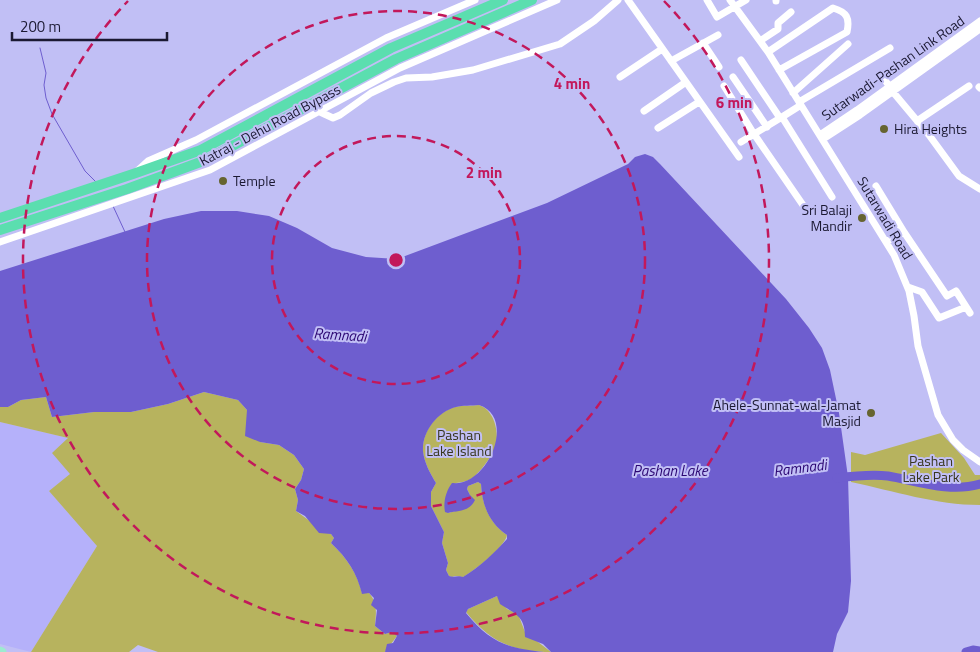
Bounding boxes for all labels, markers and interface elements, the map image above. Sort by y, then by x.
scale bar [12,10,168,42]
street label: Sutarwadi-Pashan Link Road [817,10,968,125]
text: 200 m [20,15,61,38]
text: 4 min [554,72,590,95]
street label: Katraj - Dehu Road Bypass [195,78,344,171]
text: 6 min [716,91,752,114]
place label: Hira Heights [894,118,967,139]
marker: Hira Heights [878,123,890,135]
text: 2 min [466,161,502,184]
place label: Temple [233,170,276,191]
street label: Sutarwadi Road [852,172,918,263]
marker: Temple [217,175,229,187]
place label: Sri Balaji Mandir [801,199,852,236]
marker: Sri Balaji Mandir [856,212,868,224]
centre of rings [387,251,405,269]
water label: Ramnadi [313,321,369,348]
place label: Ahele-Sunnat-wal-Jamat Masjid [713,394,861,431]
marker: Ahele-Sunnat-wal-Jamat Masjid [865,407,877,419]
park label: Pashan Lake Island [426,424,492,461]
park label: Pashan Lake Park [902,450,960,487]
water label: Ramnadi [772,453,830,482]
water label: Pashan Lake [632,459,709,482]

